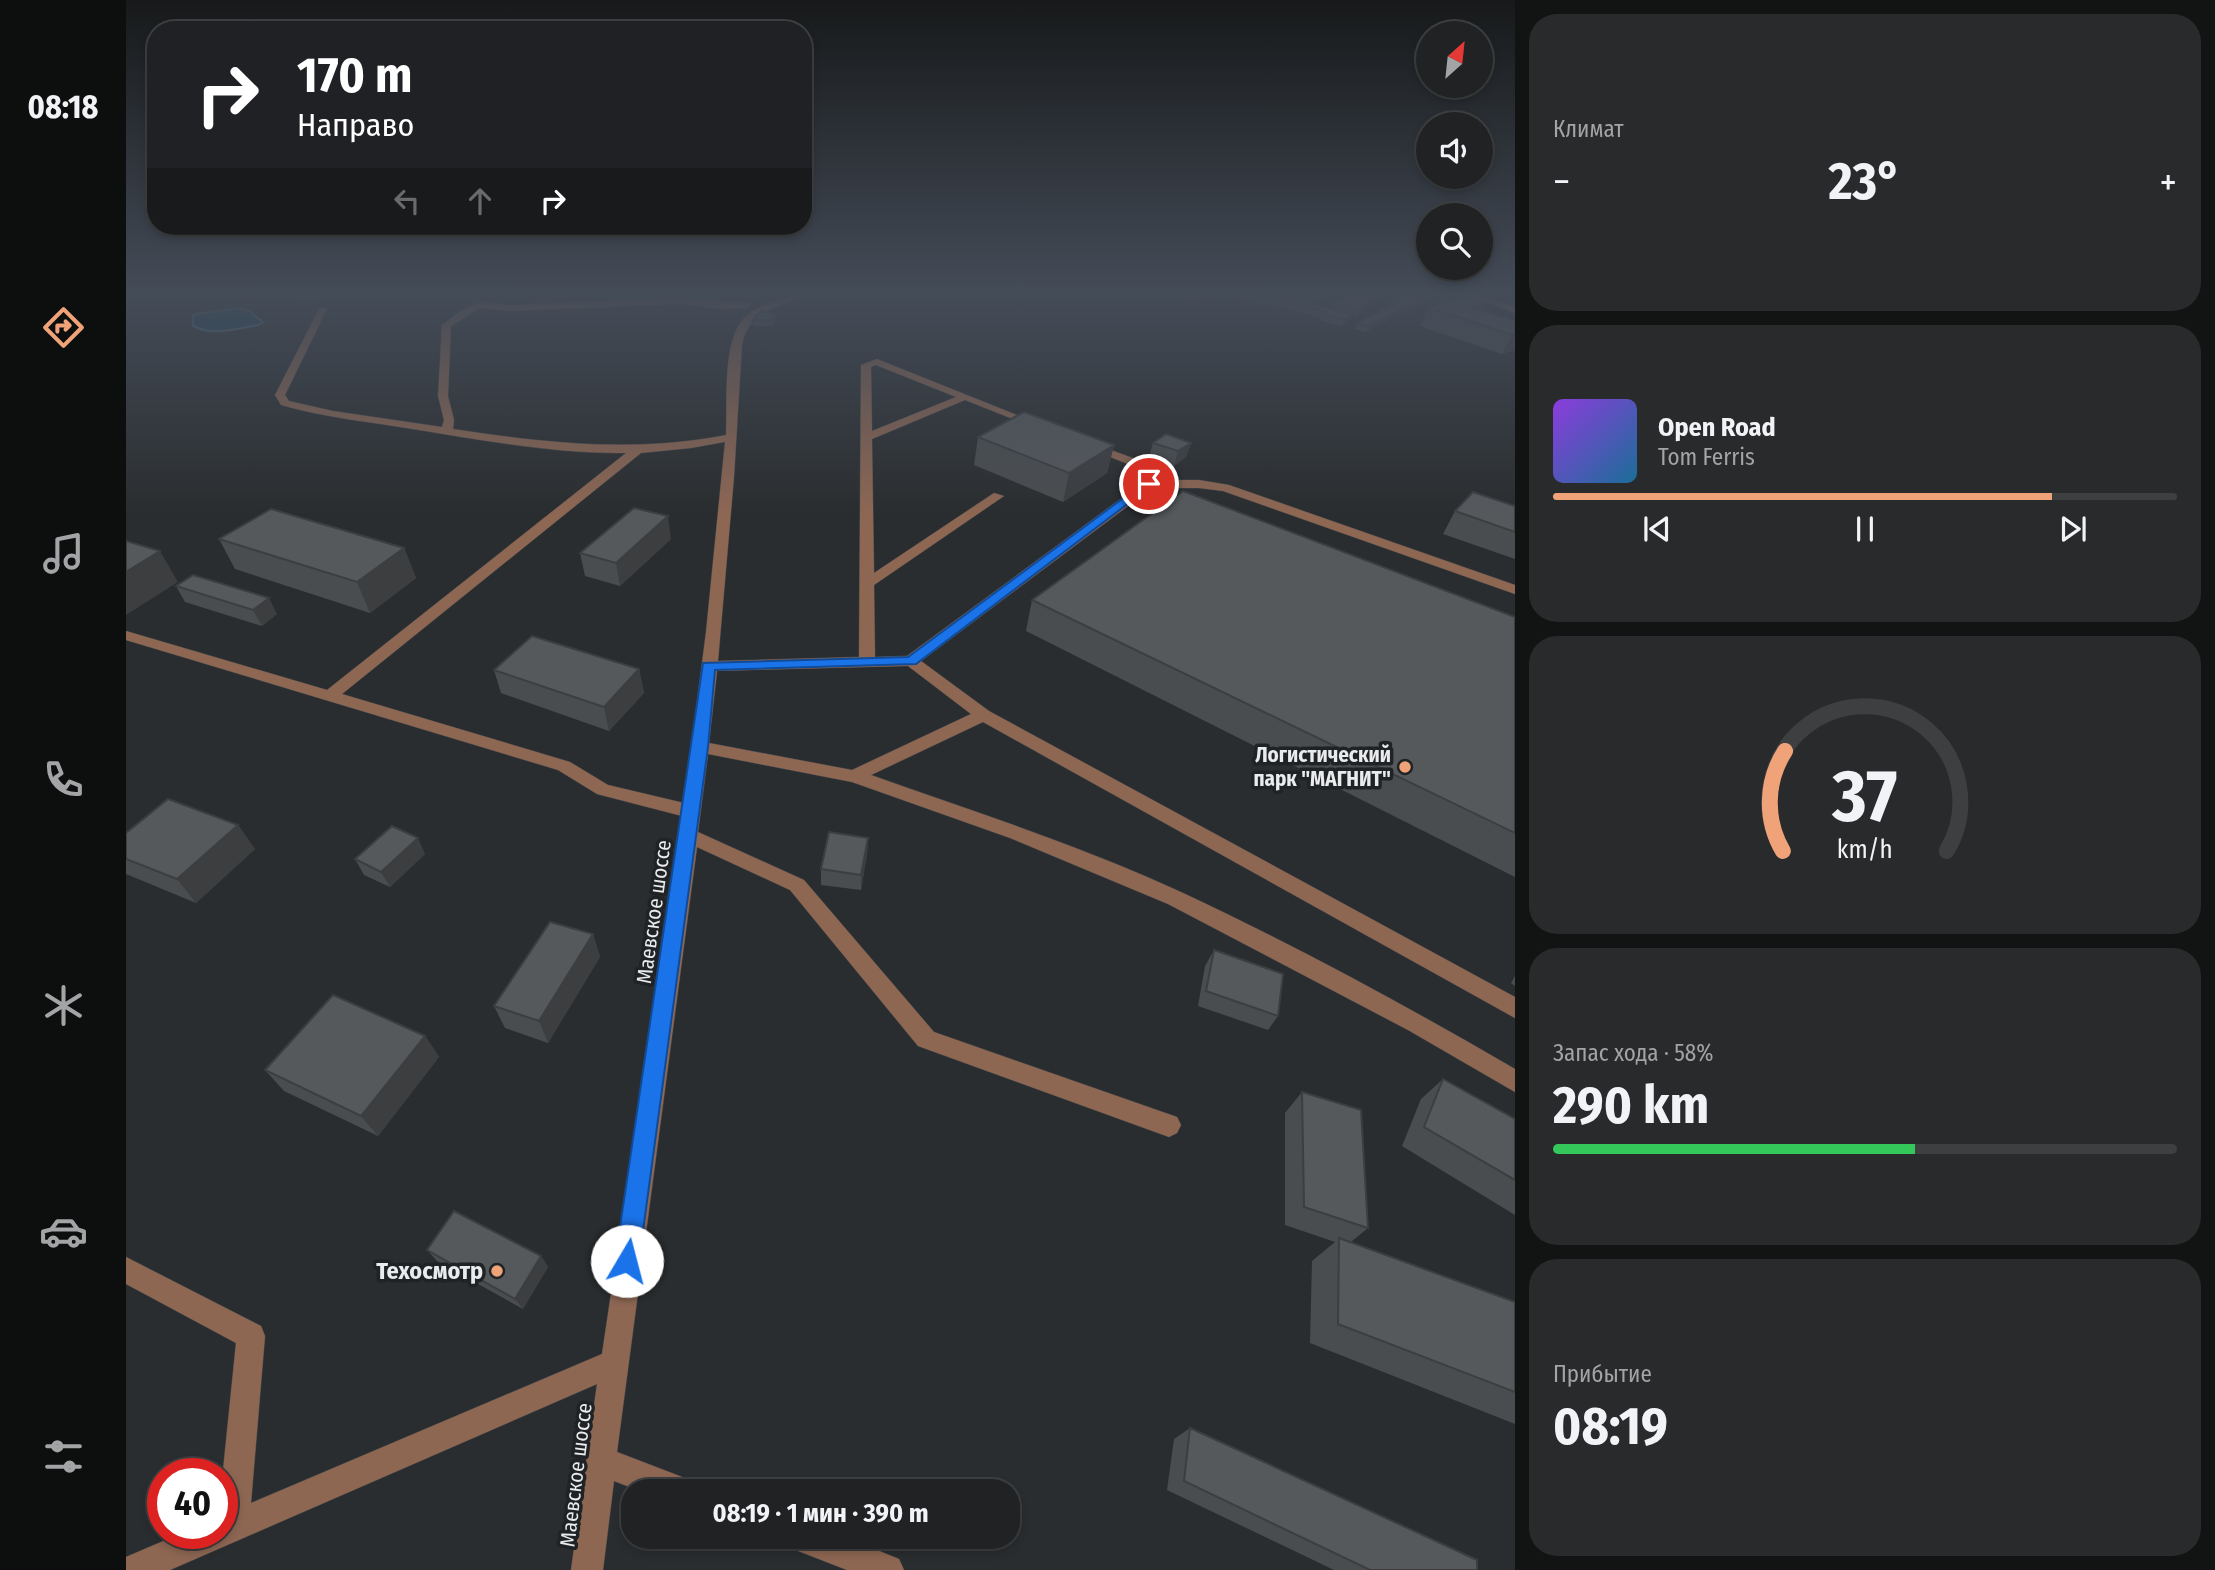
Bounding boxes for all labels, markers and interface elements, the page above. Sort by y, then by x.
north arrow [1416,21,1493,98]
map controls [1416,21,1493,280]
text: 170 m [297,46,413,105]
icon: right [182,49,273,140]
text: 08:18 [27,88,99,126]
text: Направо [297,106,414,144]
button: sound [1416,112,1493,189]
text: Климат [1553,115,1624,143]
text: 23° [1828,150,1901,213]
text: − [1553,159,1570,205]
text: + [2160,159,2177,205]
icon: left [388,182,426,220]
icon: ahead [461,182,499,220]
icon: right [534,182,572,220]
button: search [1416,203,1493,280]
icon: directions [39,303,88,352]
text: Open Road [1658,412,1776,443]
text: Tom Ferris [1658,443,1755,471]
pin [1119,454,1179,514]
icon: arrive [1130,465,1168,503]
icon: previous [1638,510,1676,548]
icon: pause [1846,510,1884,548]
icon: next [2054,510,2092,548]
icon: music [39,529,88,578]
place label: Логистический парк "МАГНИТ" [1253,742,1391,792]
text: 37 [1831,753,1898,840]
icon: phone [39,755,88,804]
marker: Логистический парк "МАГНИТ" [1397,759,1413,775]
text: km/h [1837,835,1893,865]
street label: Маевское шоссе [631,839,677,985]
icon: climate [39,981,88,1030]
text: Запас хода · 58% [1553,1039,1713,1067]
text: 290 km [1553,1074,1709,1137]
icon: car [39,1207,88,1256]
position arrow [590,1224,664,1298]
place label: Техосмотр [376,1257,483,1285]
marker: Техосмотр [489,1263,505,1279]
text: Прибытие [1553,1360,1652,1388]
text: 08:19 [1553,1395,1668,1458]
street label: Маевское шоссе [554,1402,598,1548]
icon: filters [39,1432,88,1481]
speed limit sign: 40 [147,1458,238,1549]
text: 08:19 · 1 мин · 390 m [712,1498,929,1529]

